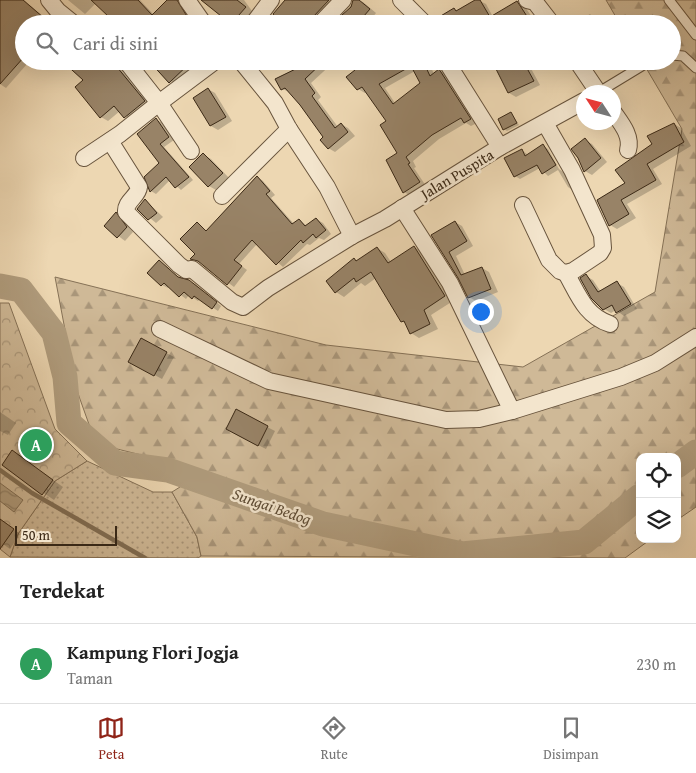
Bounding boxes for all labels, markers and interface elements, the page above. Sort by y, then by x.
search box [15,15,681,70]
icon: search [33,29,61,57]
text: Cari di sini [73,29,158,57]
north arrow [576,85,621,130]
street label: Jalan Puspita [415,144,497,205]
your location [468,299,494,325]
pin: A [20,426,52,464]
map controls [636,453,681,543]
button: locate [636,453,681,498]
water label: Sungai Bedog [229,481,315,531]
button: layers [636,498,681,543]
scale bar [15,523,118,546]
text: 50 m [22,525,50,545]
text: Terdekat [20,575,104,606]
text: Kampung Flori Jogja [67,638,239,666]
text: A [31,652,41,676]
text: 230 m [636,652,676,676]
text: Taman [67,666,113,690]
tab: Peta [97,714,125,764]
tab: Rute [320,714,348,764]
tab: Disimpan [543,714,599,764]

